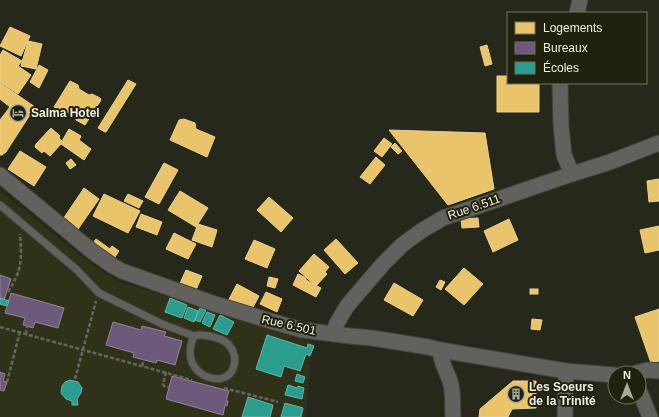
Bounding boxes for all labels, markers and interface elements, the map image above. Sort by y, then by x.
legend [507,12,647,84]
text: Logements [543,21,602,35]
text: Bureaux [543,41,588,55]
text: Écoles [543,60,579,75]
hotel icon: Salma Hotel [8,103,28,123]
place label: Salma Hotel [31,106,100,120]
street label: Rue 6.511 [446,191,502,222]
street label: Rue 6.501 [260,312,318,338]
north arrow [607,365,647,405]
text: N [623,369,631,381]
place label: Les Soeurs de la Trinité [529,380,596,408]
building icon: Les Soeurs de la Trinité [506,384,526,404]

